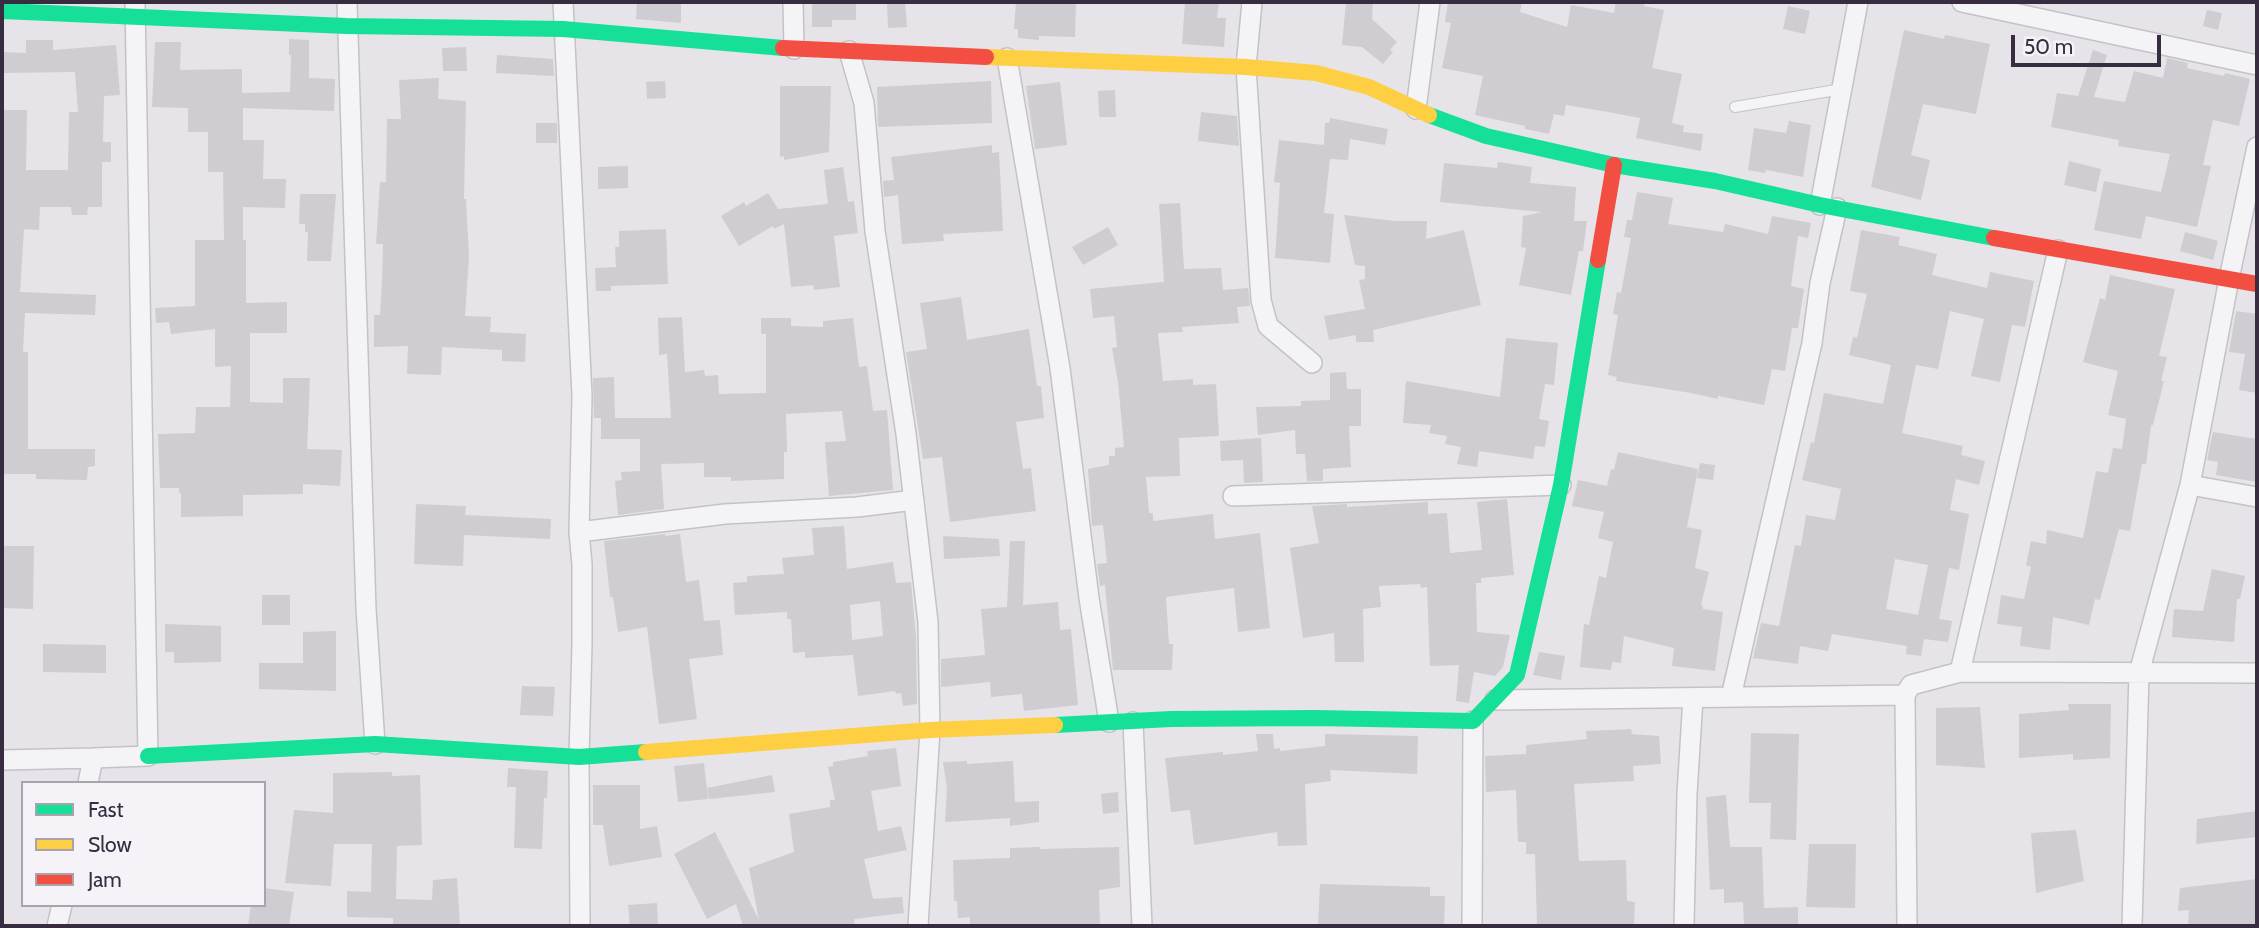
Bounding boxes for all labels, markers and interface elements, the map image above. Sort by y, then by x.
scale bar [2014,21,2164,65]
text: 50 m [2024,34,2073,59]
legend [21,781,266,907]
text: Fast [88,797,124,822]
text: Slow [88,832,132,857]
text: Jam [88,867,122,892]

